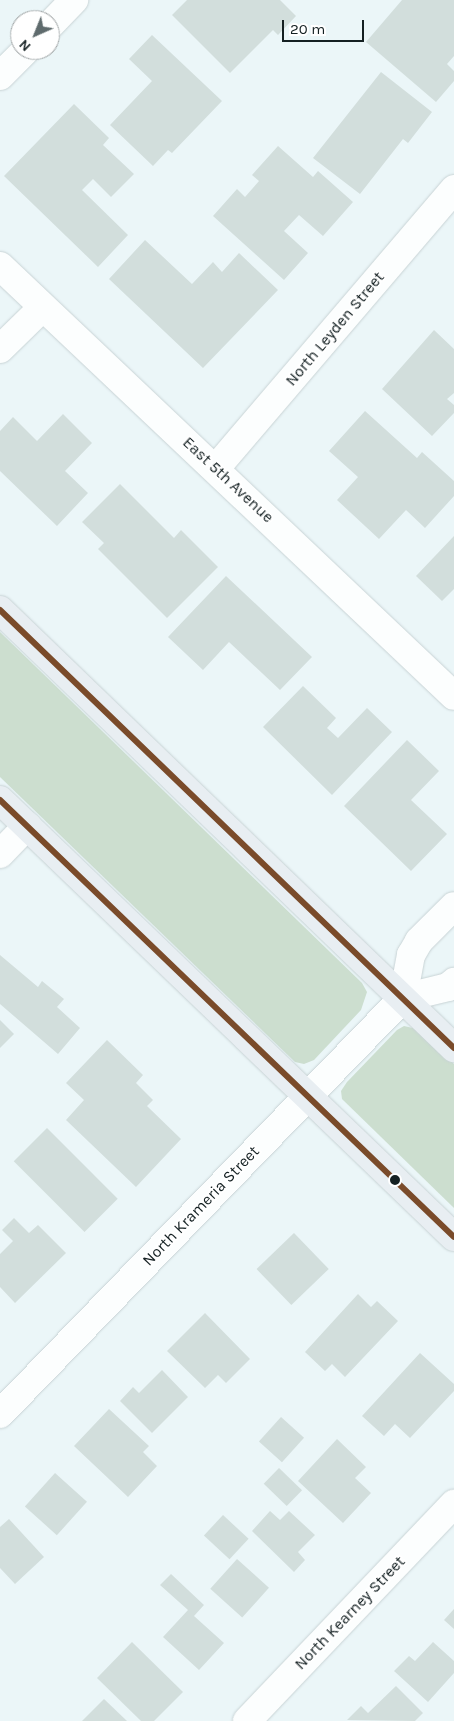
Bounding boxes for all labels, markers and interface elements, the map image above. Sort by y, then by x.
north arrow [10,10,60,60]
scale bar [284,10,366,42]
text: 20 m [290,20,325,38]
text: N [15,36,34,55]
street label: North Leyden Street [282,268,388,390]
street label: East 5th Avenue [179,433,277,527]
street label: North Krameria Street [139,1142,263,1270]
unlabelled marker [390,1175,400,1185]
street label: North Kearney Street [291,1552,409,1674]

